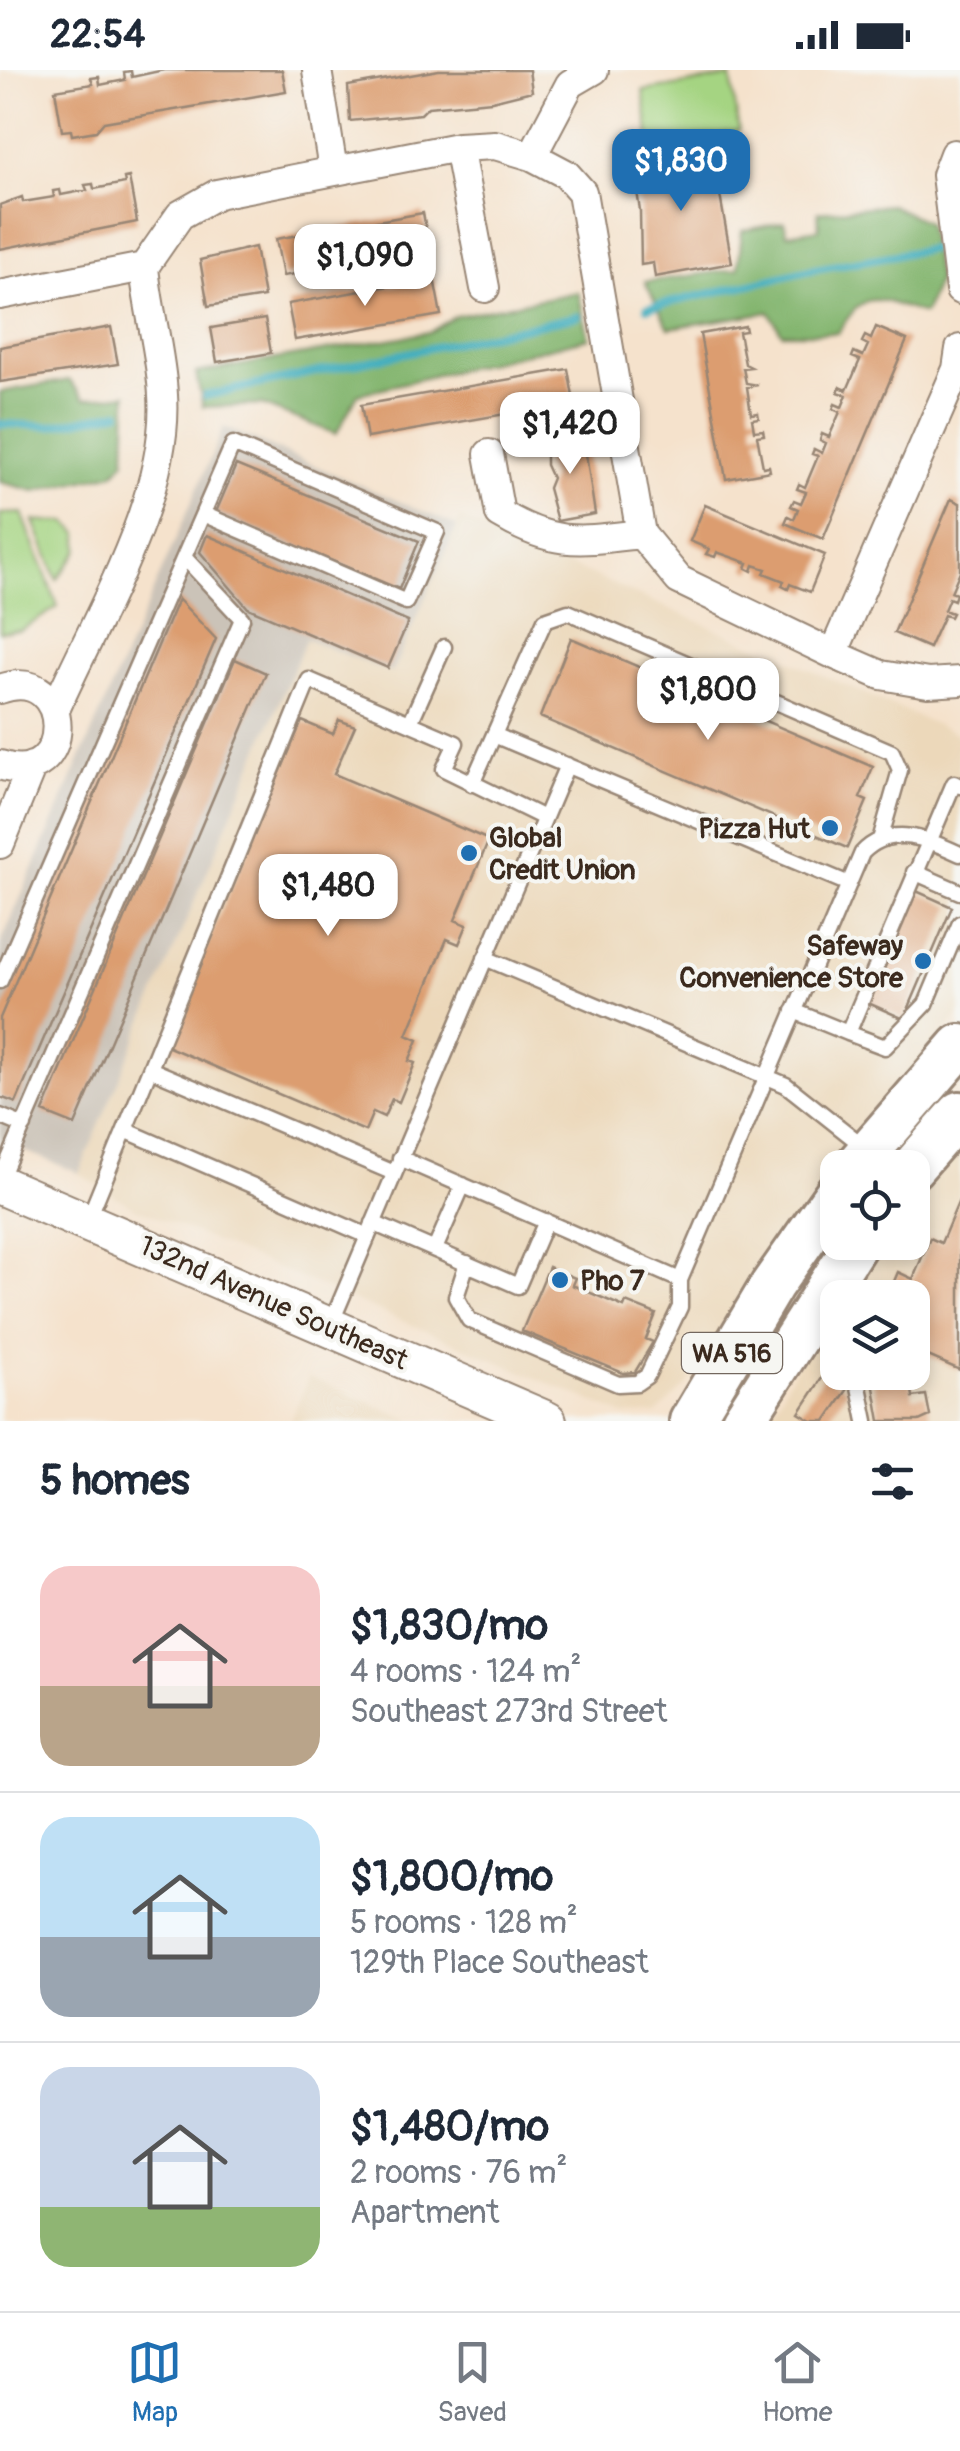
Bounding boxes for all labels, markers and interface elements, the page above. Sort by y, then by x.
text: 22:54 [50,11,145,59]
pin: $1,830 [600,129,762,214]
text: $1,830 [634,141,728,181]
pin: $1,090 [284,224,446,309]
text: $1,090 [316,236,414,276]
pin: $1,420 [489,392,651,477]
text: $1,420 [522,404,618,444]
pin: $1,800 [627,658,789,743]
text: $1,800 [659,670,757,710]
place label: Pizza Hut [698,812,811,847]
marker: Pizza Hut [819,817,841,839]
place label: Global Credit Union [489,821,636,888]
marker: Global Credit Union [458,842,480,864]
pin: $1,480 [247,854,409,939]
text: $1,480 [281,866,375,906]
place label: Safeway Convenience Store [679,929,904,996]
marker: Safeway Convenience Store [912,950,934,972]
map controls [820,1150,930,1390]
button: locate [820,1150,930,1260]
street label: 132nd Avenue Southeast [134,1228,414,1379]
place label: Pho 7 [580,1264,645,1299]
marker: Pho 7 [549,1269,571,1291]
button: layers [820,1280,930,1390]
road number: WA 516 [682,1333,782,1373]
icon: filters [865,1454,920,1509]
text: 5 homes [40,1455,190,1507]
text: $1,830/mo [350,1600,548,1652]
icon: home [120,1606,240,1726]
text: 4 rooms · 124 m² [350,1652,581,1692]
text: Southeast 273rd Street [350,1692,668,1732]
text: $1,800/mo [350,1851,553,1903]
icon: home [120,1857,240,1977]
text: 5 rooms · 128 m² [350,1903,578,1943]
text: 129th Place Southeast [350,1943,649,1983]
text: $1,480/mo [350,2101,549,2153]
icon: home [120,2107,240,2227]
text: 2 rooms · 76 m² [350,2153,567,2193]
text: Apartment [350,2193,499,2233]
tab: Map [127,2335,182,2430]
tab: Saved [437,2335,507,2430]
tab: Home [762,2335,832,2430]

